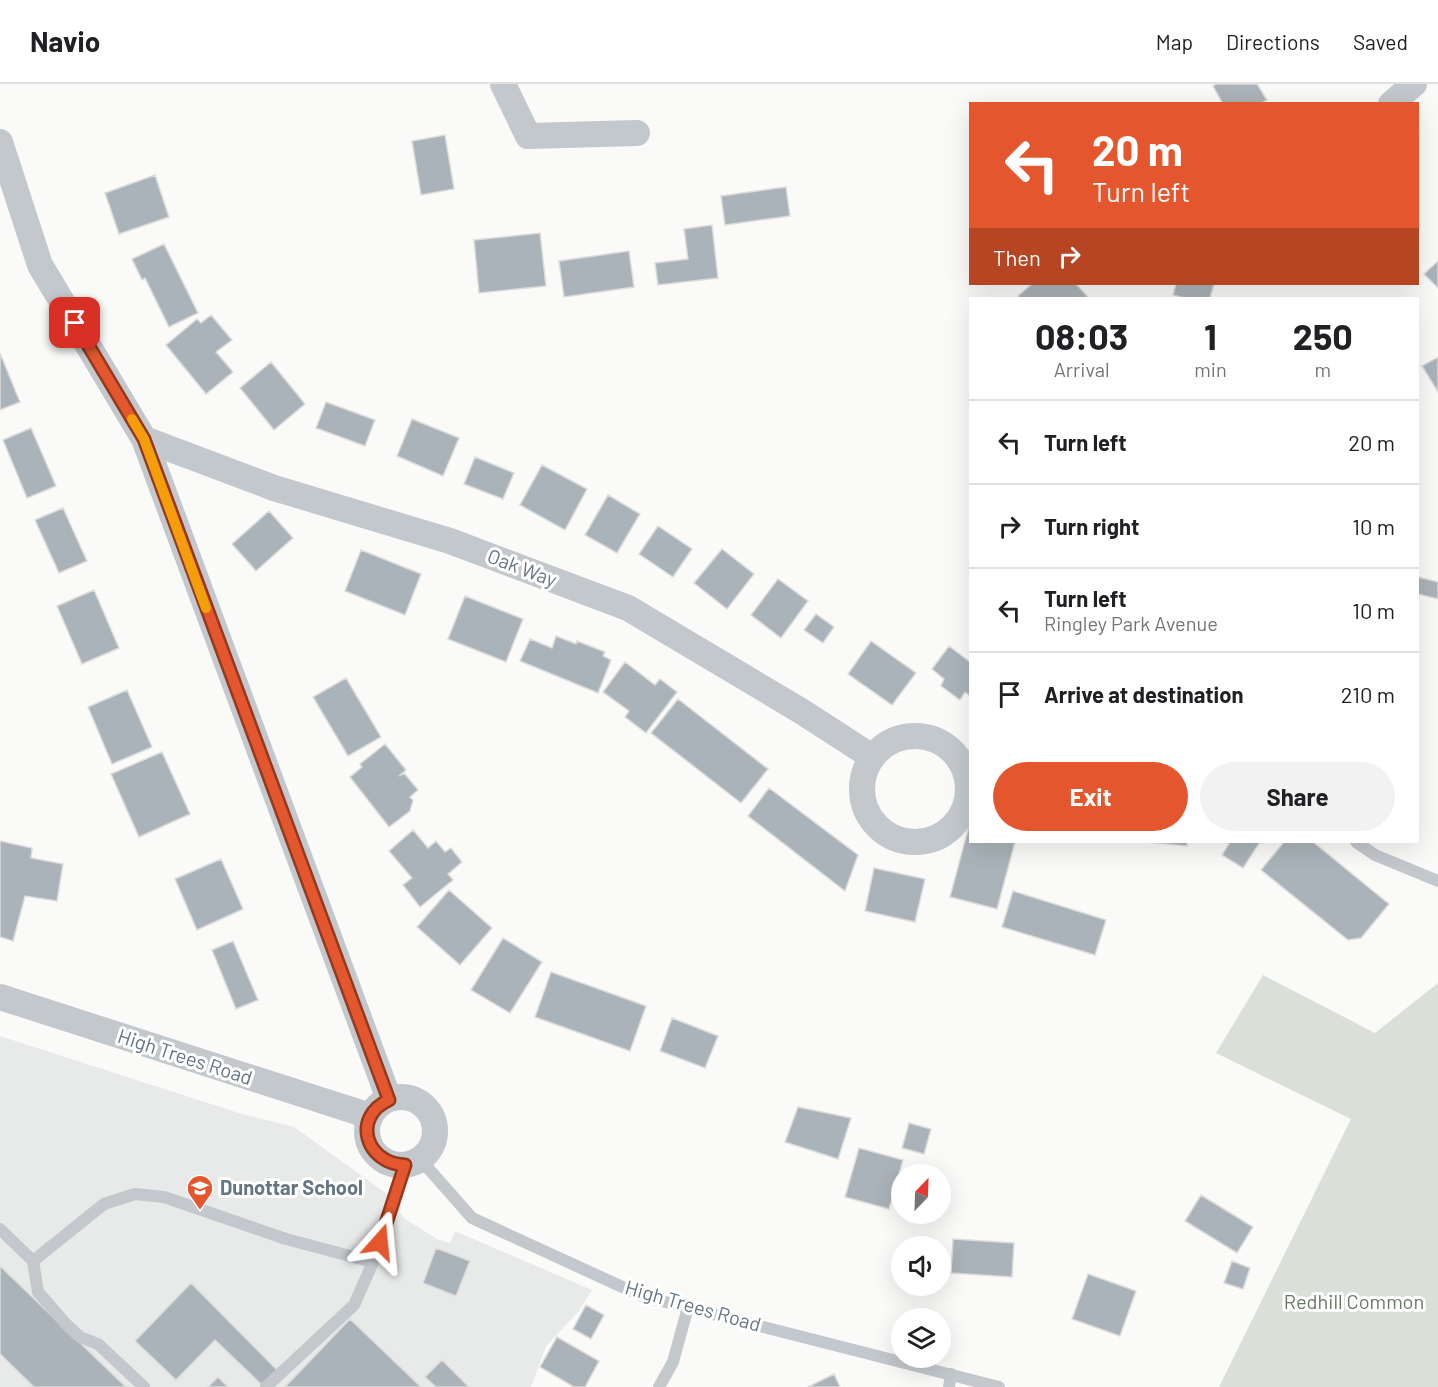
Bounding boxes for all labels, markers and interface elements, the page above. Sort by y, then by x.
text: Navio [30,24,100,58]
text: Map [1156,29,1193,54]
text: Directions [1226,29,1320,54]
text: Saved [1353,29,1408,54]
text: 20 m [1092,124,1183,174]
icon: left [993,126,1071,204]
text: Turn left [1092,175,1190,207]
icon: right [1053,240,1086,273]
text: Then [993,244,1041,270]
pin [49,297,100,348]
icon: arrive [58,306,91,339]
text: 08:03 [1035,314,1128,357]
text: 1 [1204,314,1217,357]
text: 250 [1293,314,1353,357]
text: Arrival [1054,357,1110,381]
text: min [1194,357,1227,381]
text: m [1315,357,1331,381]
icon: left [993,426,1026,459]
text: Turn left [1044,429,1127,455]
text: 20 m [1348,429,1395,455]
icon: right [993,510,1026,543]
text: Turn right [1044,513,1139,539]
text: 10 m [1352,513,1395,539]
street label: Oak Way [484,543,560,591]
text: Turn left [1044,585,1127,611]
icon: left [993,594,1026,627]
text: 10 m [1352,597,1395,623]
text: Ringley Park Avenue [1044,611,1218,635]
icon: arrive [993,678,1026,711]
text: Arrive at destination [1044,681,1243,707]
text: 210 m [1341,681,1395,707]
button: Exit [993,762,1188,831]
button: Share [1200,762,1395,831]
street label: High Trees Road [115,1023,256,1089]
north arrow [891,1164,951,1224]
map controls [891,1164,951,1368]
school or university icon: Dunottar School [185,1173,215,1211]
place label: Dunottar School [220,1175,363,1199]
position arrow [348,1210,412,1274]
button: sound [891,1236,951,1296]
street label: High Trees Road [623,1274,764,1336]
park label: Redhill Common [1284,1289,1424,1313]
button: layers [891,1308,951,1368]

